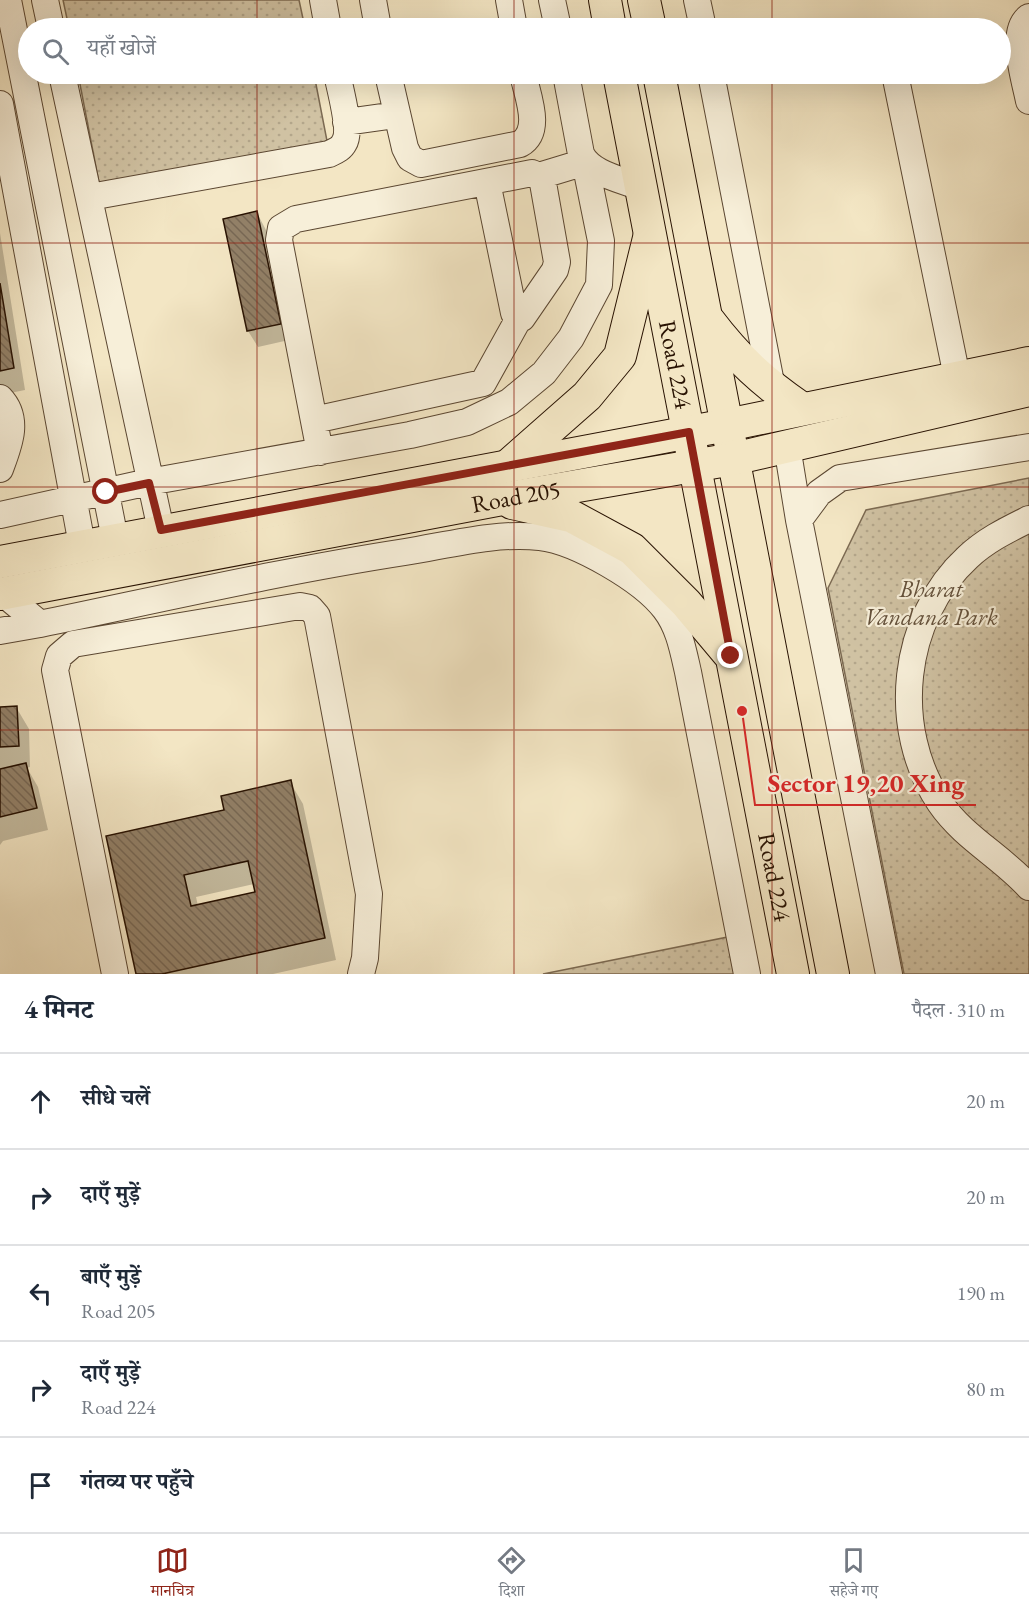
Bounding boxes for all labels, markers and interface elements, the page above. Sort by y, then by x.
search box [18,18,1011,84]
text: यहाँ खोजें [87,33,156,62]
icon: search [39,35,72,68]
street label: Road 224 [652,318,699,412]
street label: Road 205 [469,473,563,520]
route start [92,478,118,504]
park label: Bharat Vandana Park [864,573,998,632]
route end [717,642,743,668]
callout: Sector 19,20 Xing [755,761,976,805]
text: Sector 19,20 Xing [768,766,965,800]
street label: Road 224 [751,830,799,924]
text: 4 मिनट [24,992,93,1026]
text: पैदल · 310 m [912,997,1005,1023]
text: सीधे चलें [81,1083,150,1112]
icon: ahead [24,1085,57,1118]
text: 20 m [966,1088,1005,1114]
text: दाएँ मुड़ें [81,1179,140,1208]
icon: right [24,1181,57,1214]
text: 20 m [966,1184,1005,1210]
text: बाएँ मुड़ें [81,1262,141,1291]
icon: left [24,1277,57,1310]
text: 190 m [957,1280,1005,1306]
text: Road 205 [81,1298,156,1324]
text: दाएँ मुड़ें [81,1358,140,1387]
icon: right [24,1373,57,1406]
text: 80 m [966,1376,1005,1402]
text: Road 224 [81,1394,156,1420]
text: गंतव्य पर पहुँचे [81,1467,193,1496]
icon: arrive [24,1469,57,1502]
tab: मानचित्र [151,1544,194,1606]
tab: दिशा [495,1544,528,1606]
tab: सहेजे गए [830,1544,878,1606]

